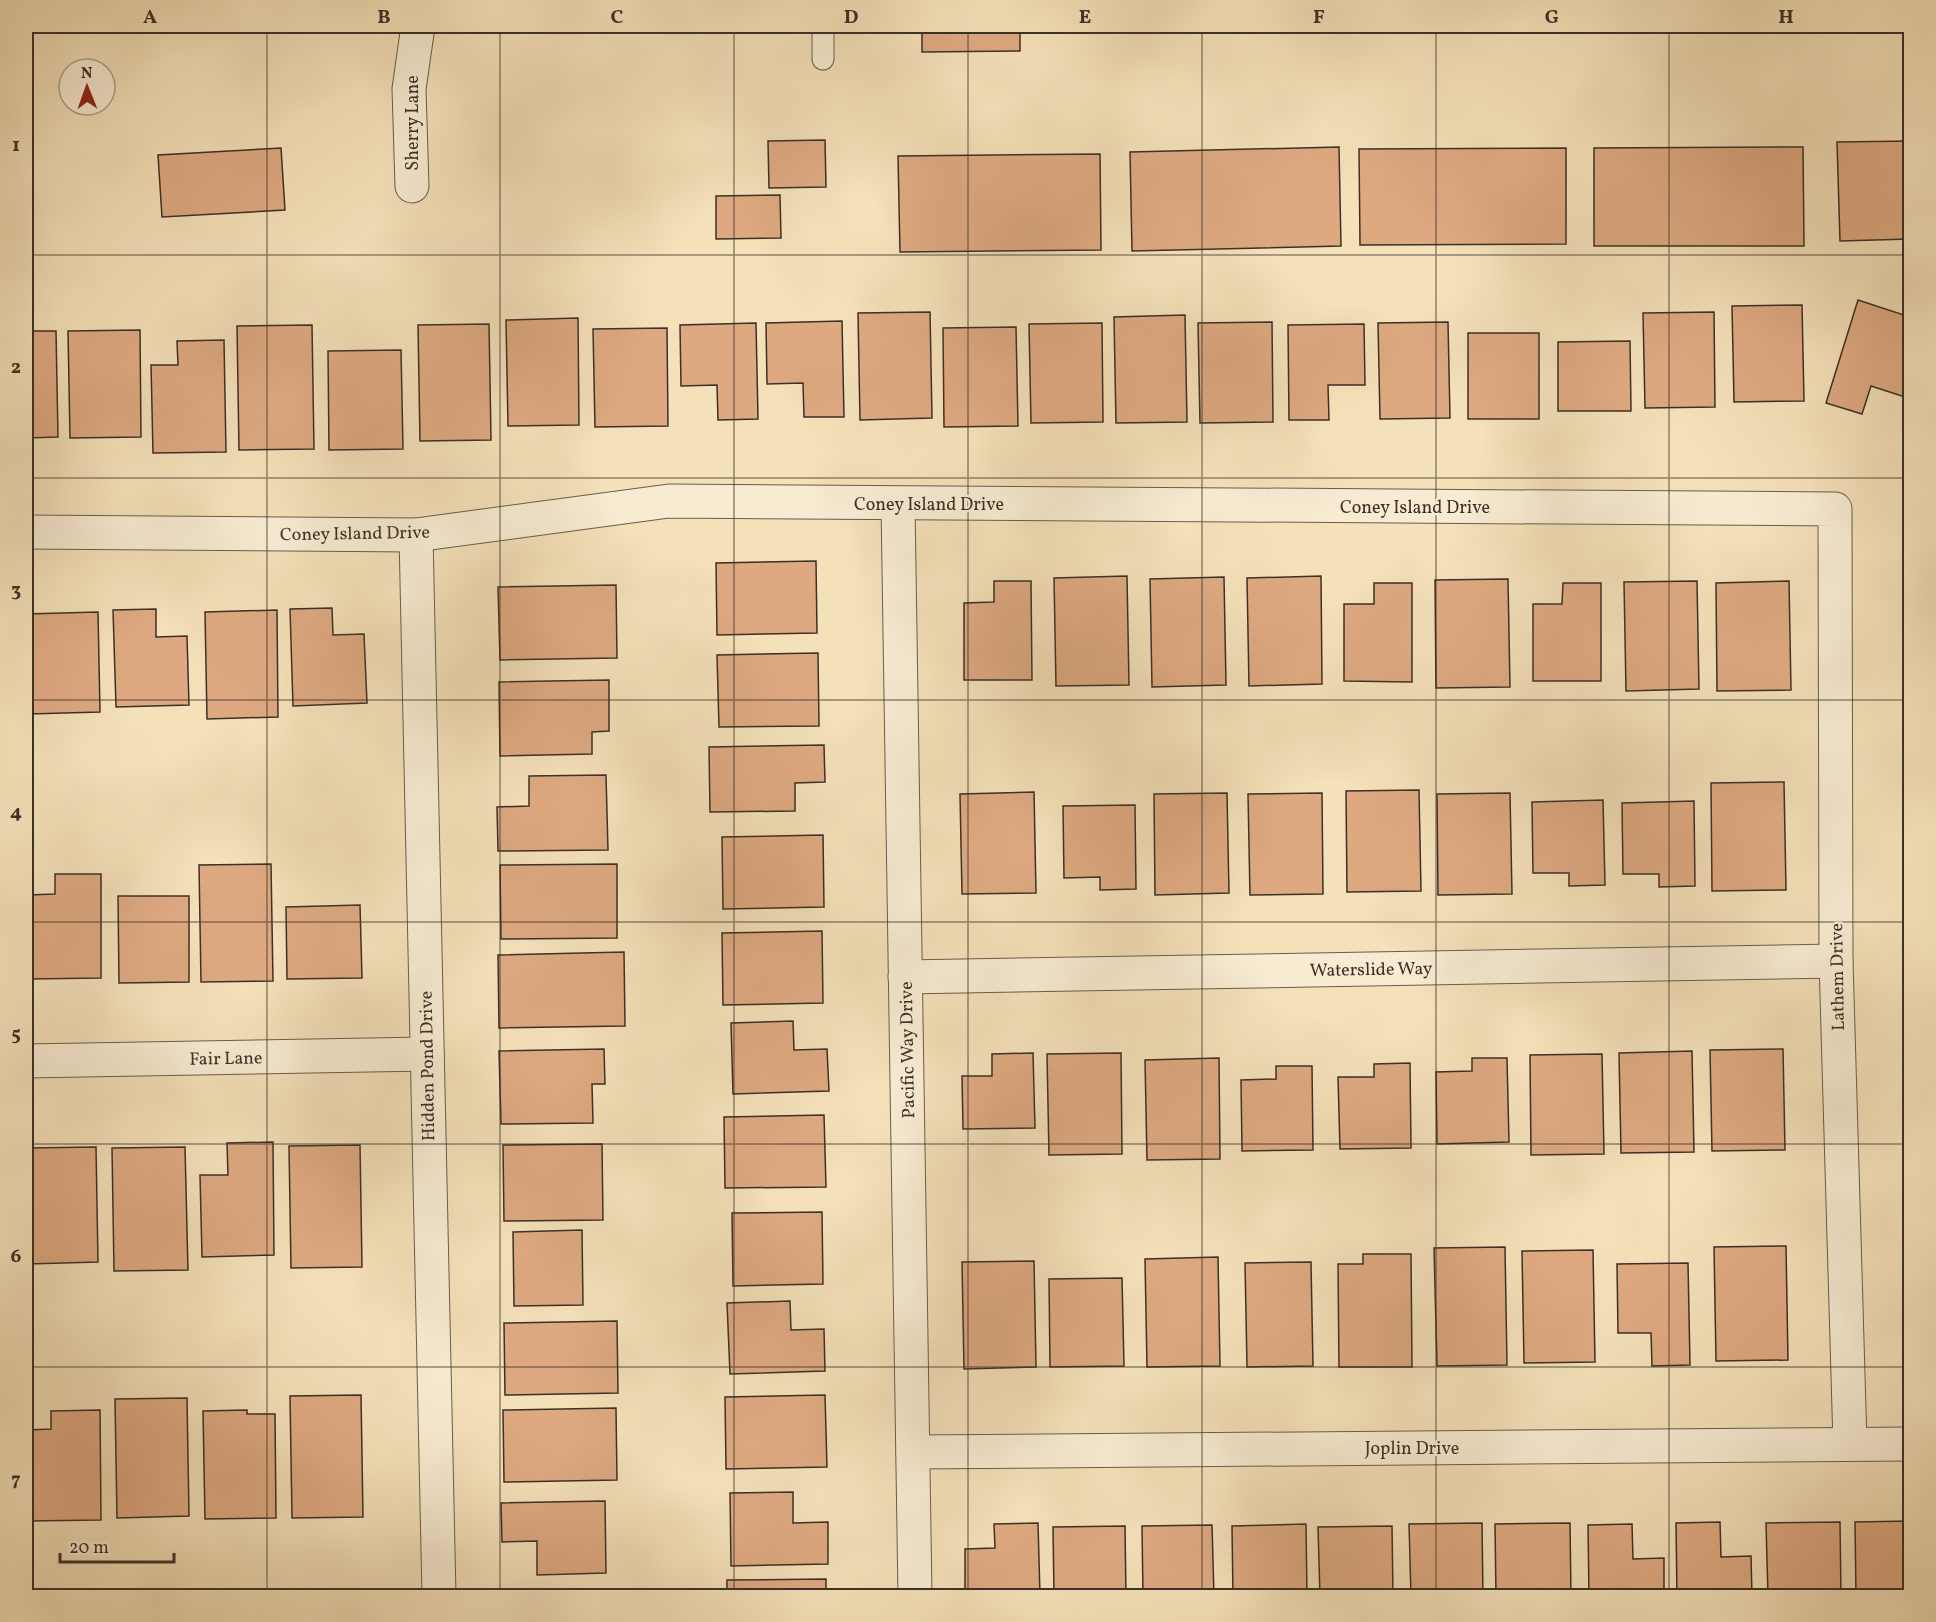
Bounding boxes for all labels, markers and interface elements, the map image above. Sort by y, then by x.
text: A [143,4,157,32]
text: B [377,4,391,32]
text: C [611,4,624,32]
text: D [844,4,858,32]
text: E [1079,4,1091,32]
text: F [1313,4,1325,32]
text: G [1545,4,1559,32]
text: H [1778,4,1794,32]
north arrow [57,57,117,117]
text: N [81,63,93,85]
street label: Sherry Lane [401,75,426,171]
text: 1 [12,132,20,160]
text: 2 [11,354,21,382]
street label: Coney Island Drive [854,493,1004,518]
street label: Coney Island Drive [1340,496,1490,521]
street label: Coney Island Drive [280,521,430,548]
text: 3 [11,577,21,605]
text: 4 [10,799,22,827]
street label: Lathem Drive [1825,923,1852,1031]
street label: Waterslide Way [1309,957,1433,984]
street label: Pacific Way Drive [895,981,922,1119]
street label: Hidden Pond Drive [415,991,442,1141]
text: 5 [11,1021,21,1049]
street label: Fair Lane [189,1046,263,1073]
text: 6 [11,1243,22,1271]
street label: Joplin Drive [1365,1437,1459,1462]
text: 7 [11,1466,21,1494]
scale bar [60,1526,174,1564]
text: 20 m [69,1536,109,1561]

